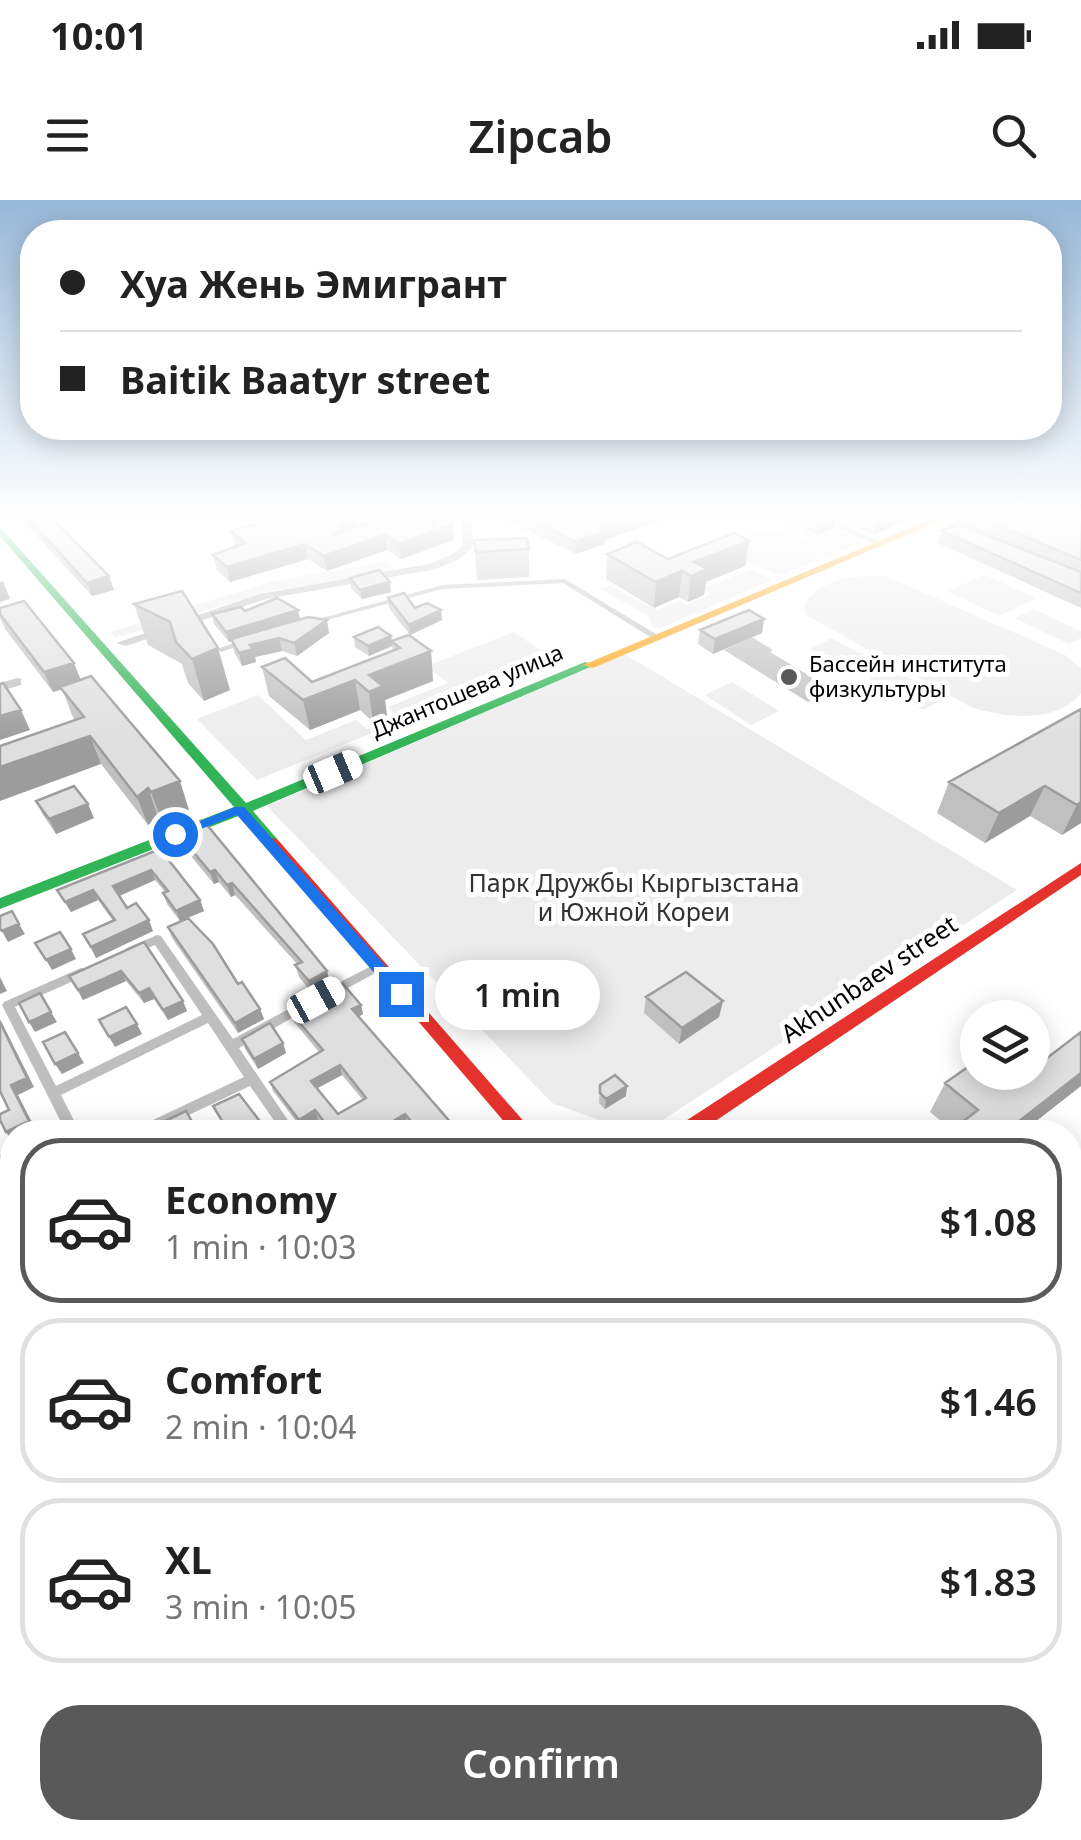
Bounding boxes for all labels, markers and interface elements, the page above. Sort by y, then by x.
text: 10:01 [50,9,148,61]
text: Zipcab [469,105,612,166]
icon: menu [40,108,95,163]
icon: search [986,108,1041,163]
text: Хуа Жень Эмигрант [120,257,507,309]
text: Baitik Baatyr street [120,353,490,405]
street label: Джантошева улица [366,636,567,744]
place label: Бассейн института физкультуры [809,648,1007,703]
marker: Бассейн института физкультуры [778,666,800,688]
car [300,746,366,798]
route start [153,812,198,857]
park label: Парк Дружбы Кыргызстана и Южной Кореи [468,865,800,928]
street label: Akhunbaev street [774,906,963,1050]
callout: 1 min [436,959,601,1029]
car [282,972,350,1028]
route end [379,972,424,1017]
text: 1 min [474,973,561,1016]
map controls [960,1000,1050,1090]
button: layers [960,1000,1050,1090]
text: Economy [165,1173,337,1225]
icon: car [45,1176,135,1266]
text: $1.08 [940,1195,1037,1247]
text: 1 min · 10:03 [165,1225,357,1268]
text: Comfort [165,1353,322,1405]
icon: car [45,1356,135,1446]
text: $1.46 [940,1375,1037,1427]
text: 2 min · 10:04 [165,1405,357,1448]
text: XL [165,1533,212,1585]
icon: car [45,1536,135,1626]
text: $1.83 [940,1555,1037,1607]
text: 3 min · 10:05 [165,1585,357,1628]
button: Confirm [40,1705,1042,1820]

